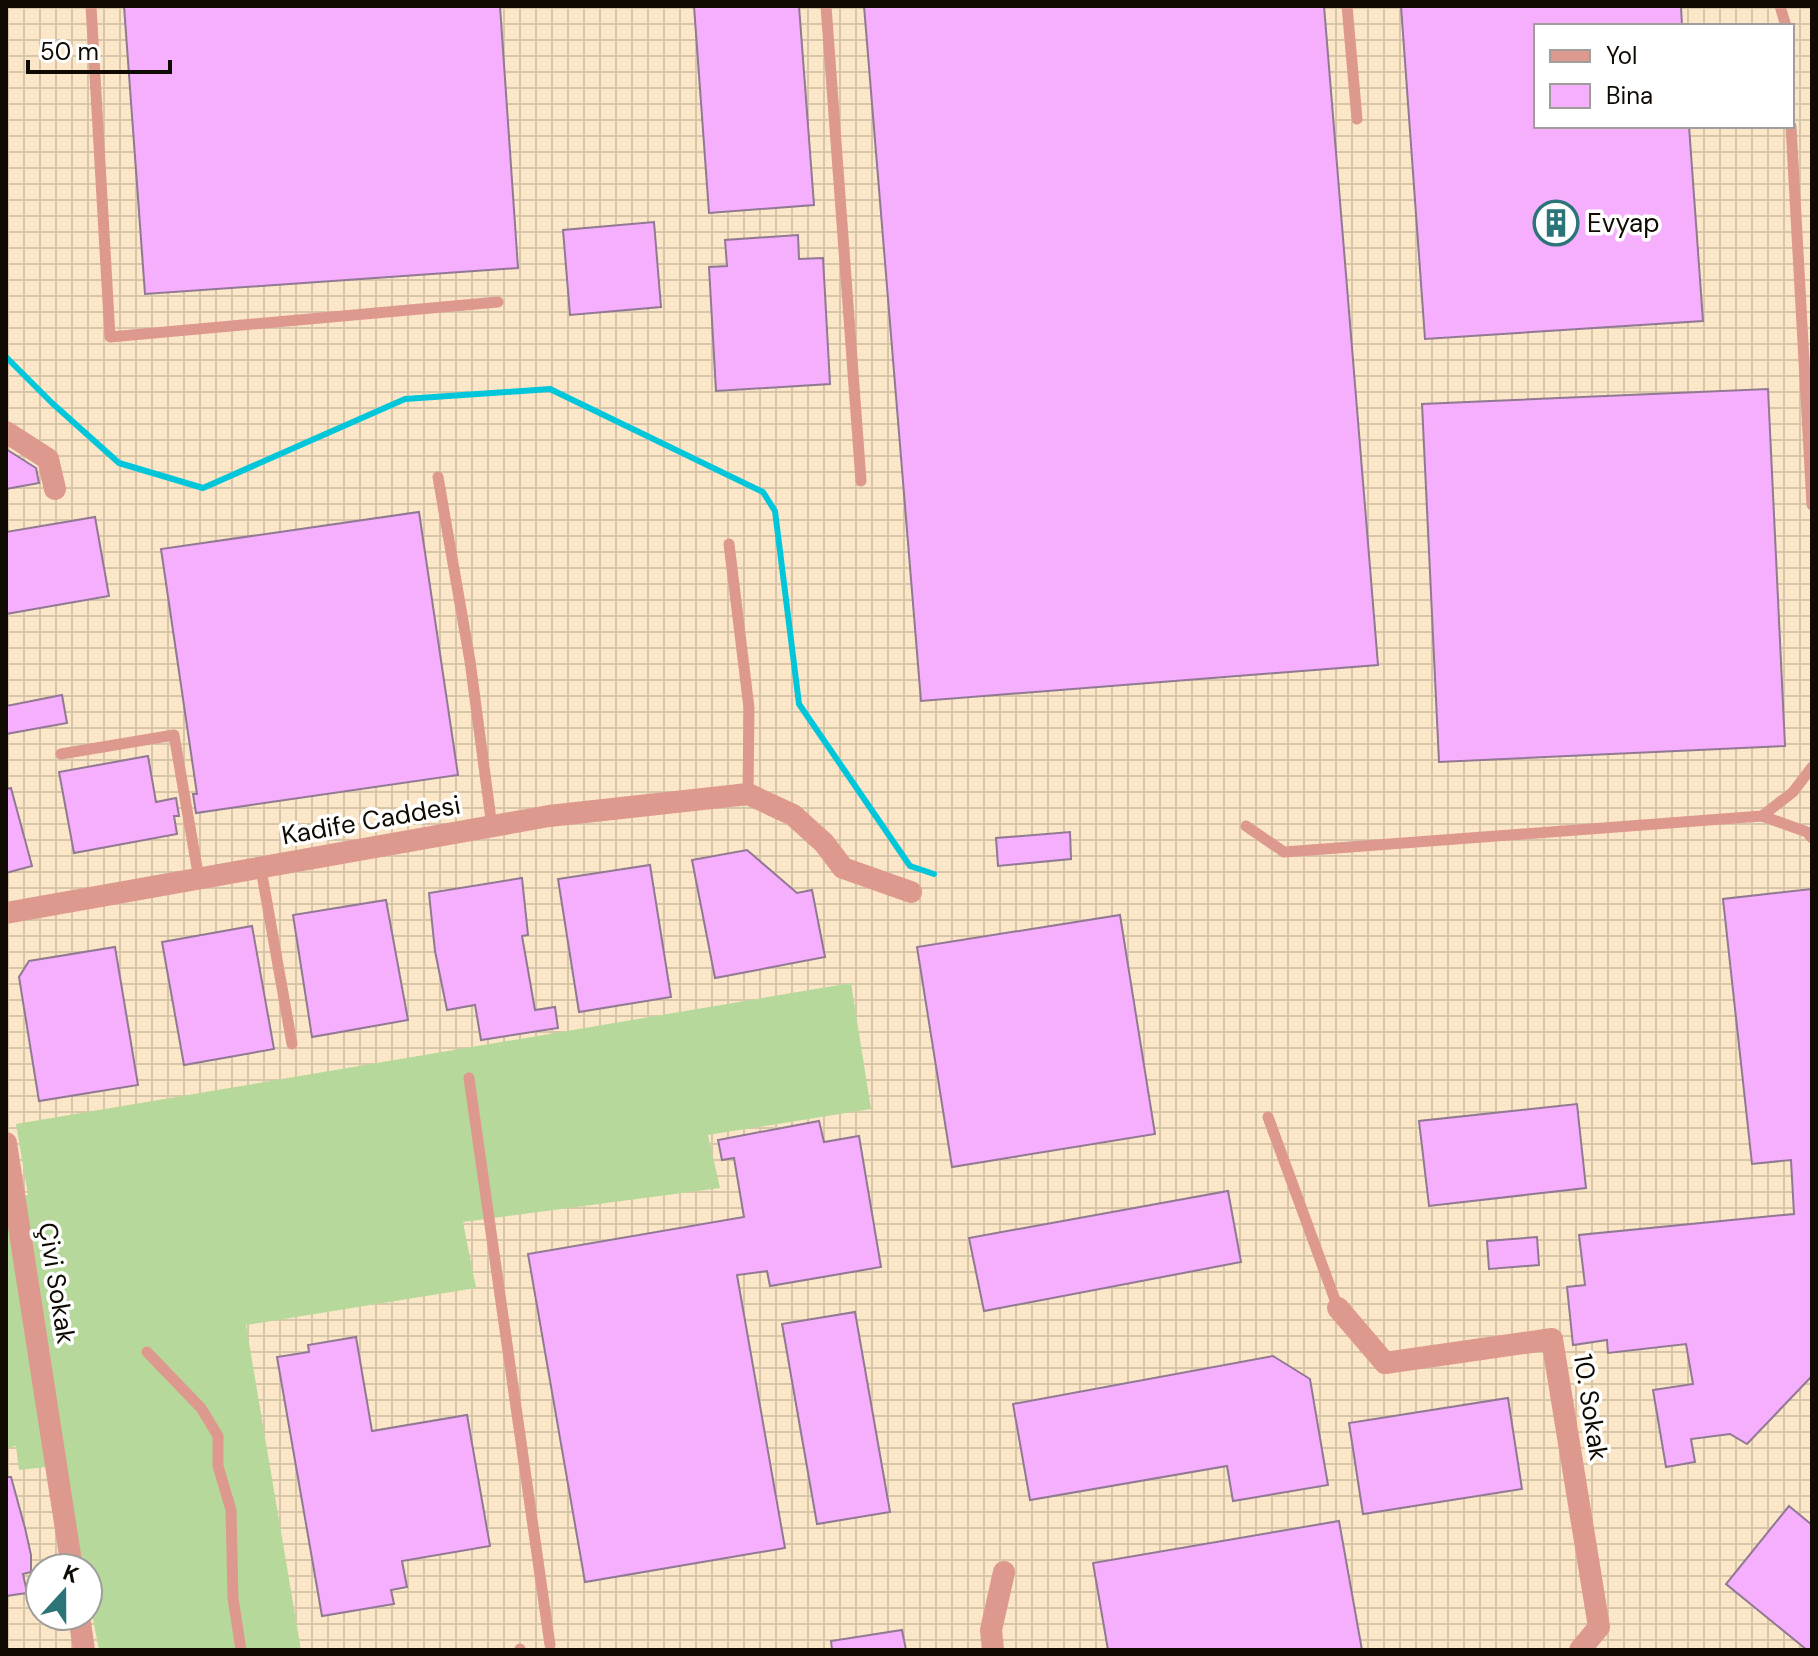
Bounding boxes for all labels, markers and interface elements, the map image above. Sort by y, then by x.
scale bar [28,24,170,74]
legend [1534,24,1794,128]
text: 50 m [40,36,99,67]
text: Yol [1606,40,1637,71]
text: Bina [1606,80,1653,111]
building icon: Evyap [1532,199,1580,247]
place label: Evyap [1587,206,1659,240]
street label: Kadife Caddesi [279,788,463,852]
street label: Çivi Sokak [31,1220,83,1346]
street label: 10. Sokak [1566,1351,1616,1463]
north arrow [24,1552,104,1632]
text: K [59,1558,83,1590]

